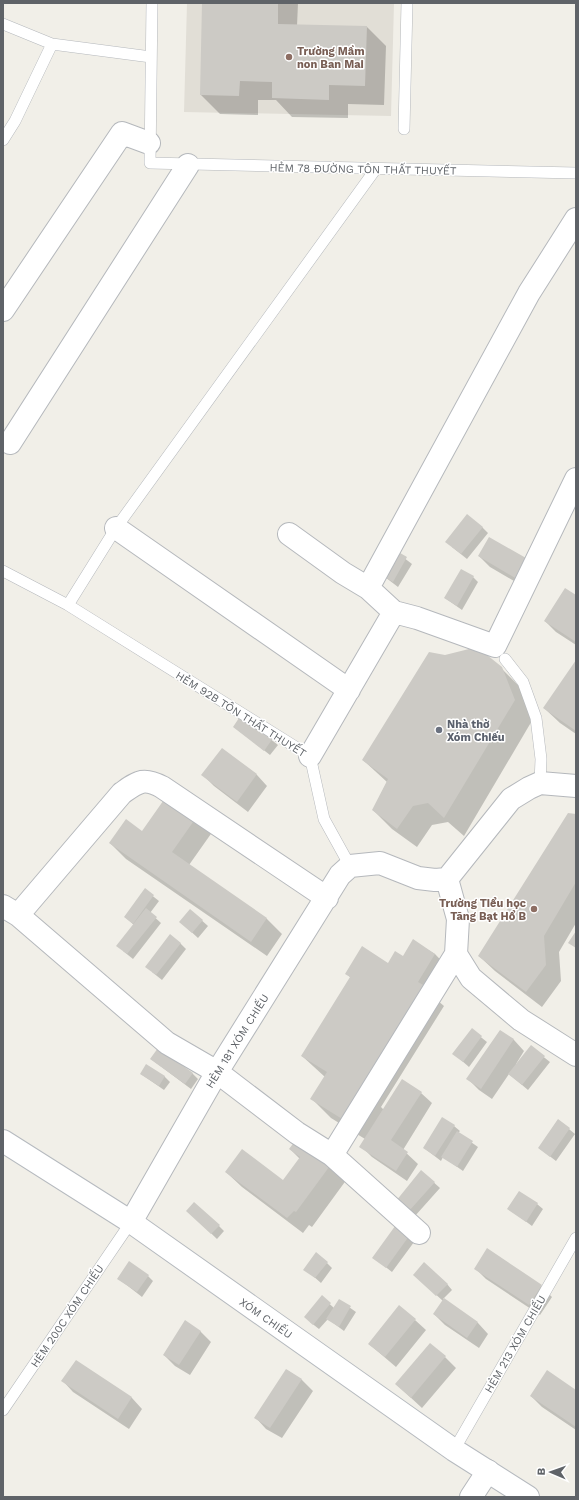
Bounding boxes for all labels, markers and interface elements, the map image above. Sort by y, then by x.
place label: Trường Mầm non Ban Mai [297,45,365,71]
marker: Trường Mầm non Ban Mai [284,52,294,62]
street label: HẺM 78 ĐƯỜNG TÔN THẤT THUYẾT [269,159,457,178]
street label: HẺM 92B TÔN THẤT THUYẾT [173,667,310,760]
place label: Nhà thờ Xóm Chiếu [447,718,505,744]
marker: Nhà thờ Xóm Chiếu [434,725,444,735]
place label: Trường Tiểu học Tăng Bạt Hổ B [439,897,526,923]
marker: Trường Tiểu học Tăng Bạt Hổ B [529,904,539,914]
street label: HẺM 181 XÓM CHIẾU [201,991,272,1091]
street label: HẺM 200C XÓM CHIẾU [27,1261,107,1370]
street label: HẺM 213 XÓM CHIẾU [480,1292,549,1395]
street label: XÓM CHIẾU [237,1294,296,1341]
north arrow [531,1452,571,1492]
text: B [535,1467,548,1476]

